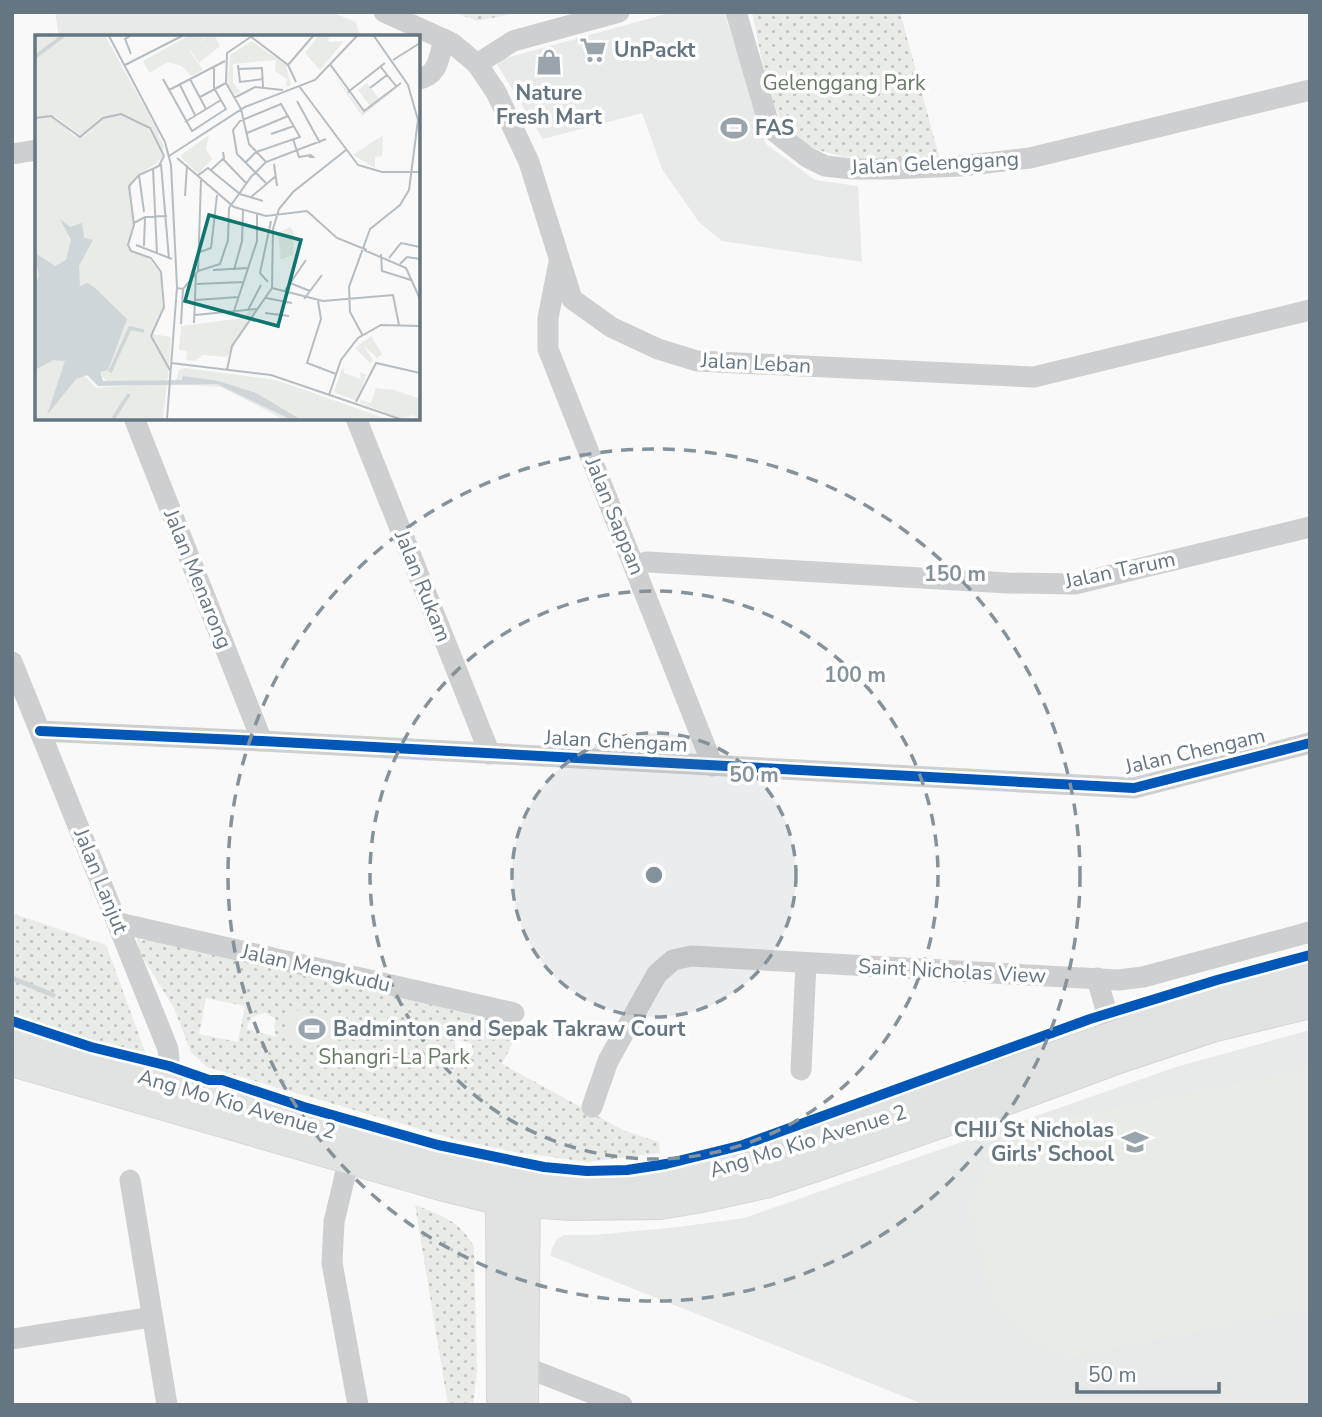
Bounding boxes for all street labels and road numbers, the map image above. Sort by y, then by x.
street label: Jalan Gelenggang [849,145,1020,181]
street label: Jalan Leban [699,346,812,380]
street label: Jalan Sappan [578,452,651,579]
street label: Jalan Menarong [157,504,239,653]
street label: Jalan Rukam [388,525,458,646]
street label: Jalan Tarum [1061,545,1178,596]
street label: Jalan Chengam [1121,721,1268,781]
street label: Jalan Chengam [543,723,688,759]
street label: Jalan Lanjut [67,823,135,938]
street label: Jalan Mengkudu [238,937,393,999]
street label: Saint Nicholas View [857,952,1047,990]
street label: Ang Mo Kio Avenue 2 [135,1062,339,1146]
street label: Ang Mo Kio Avenue 2 [706,1098,910,1184]

